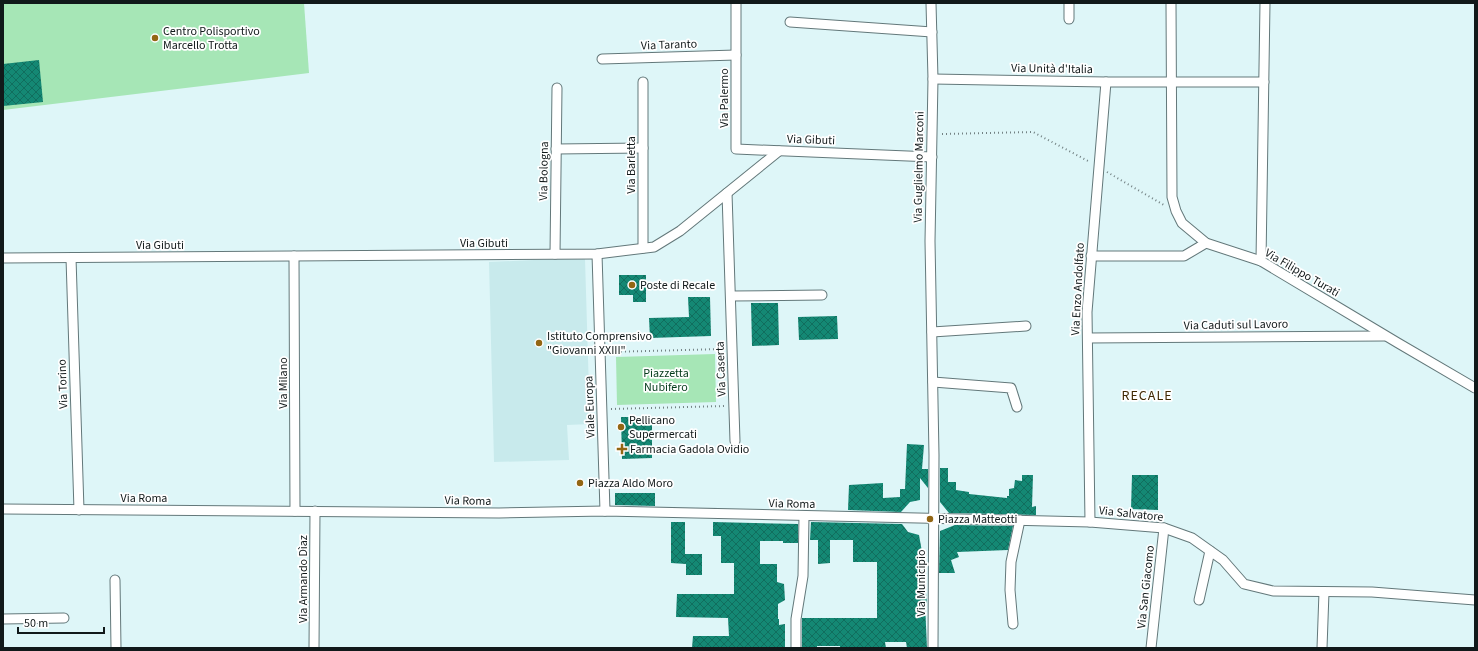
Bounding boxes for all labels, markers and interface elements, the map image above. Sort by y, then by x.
place label: Centro Polisportivo Marcello Trotta [163,23,260,54]
marker: Centro Polisportivo Marcello Trotta [150,33,160,43]
street label: Via Taranto [641,36,697,54]
street label: Via Unità d'Italia [1011,60,1093,78]
street label: Via Palermo [716,68,733,128]
street label: Via Guglielmo Marconi [910,111,928,223]
street label: Via Gibuti [787,131,835,149]
street label: Via Barletta [623,136,640,194]
street label: Via Bologna [535,141,553,201]
street label: Via Gibuti [460,235,508,252]
street label: Via Gibuti [136,237,184,254]
street label: Via Enzo Andolfato [1067,242,1089,336]
street label: Via Filippo Turati [1261,245,1343,301]
place label: Poste di Recale [640,277,715,294]
marker: Poste di Recale [627,280,637,290]
street label: Via Caduti sul Lavoro [1184,316,1288,334]
place label: Istituto Comprensivo "Giovanni XXIII" [547,328,652,359]
marker: Istituto Comprensivo "Giovanni XXIII" [534,338,544,348]
street label: Via Caserta [712,341,730,397]
street label: Via Milano [275,357,292,409]
street label: Via Torino [54,359,72,409]
park label: Piazzetta Nubifero [643,365,689,396]
street label: Viale Europa [580,375,600,439]
district label: RECALE [1121,386,1173,406]
place label: Pellicano Supermercati [629,412,697,443]
marker: Pellicano Supermercati [616,422,626,432]
place label: Farmacia Gadola Ovidio [630,441,749,458]
marker: Farmacia Gadola Ovidio [617,444,627,454]
place label: Piazza Aldo Moro [588,475,673,492]
marker: Piazza Aldo Moro [575,478,585,488]
street label: Via Roma [121,490,167,507]
street label: Via Roma [444,492,492,510]
street label: Via Roma [768,495,816,513]
street label: Via Salvatore [1098,502,1164,526]
place label: Piazza Matteotti [938,511,1018,528]
marker: Piazza Matteotti [925,514,935,524]
street label: Via Armando Dìaz [295,535,312,623]
street label: Via San Giacomo [1133,545,1159,629]
street label: Via Municipio [913,550,930,616]
scale bar [18,609,104,635]
text: 50 m [24,615,48,632]

